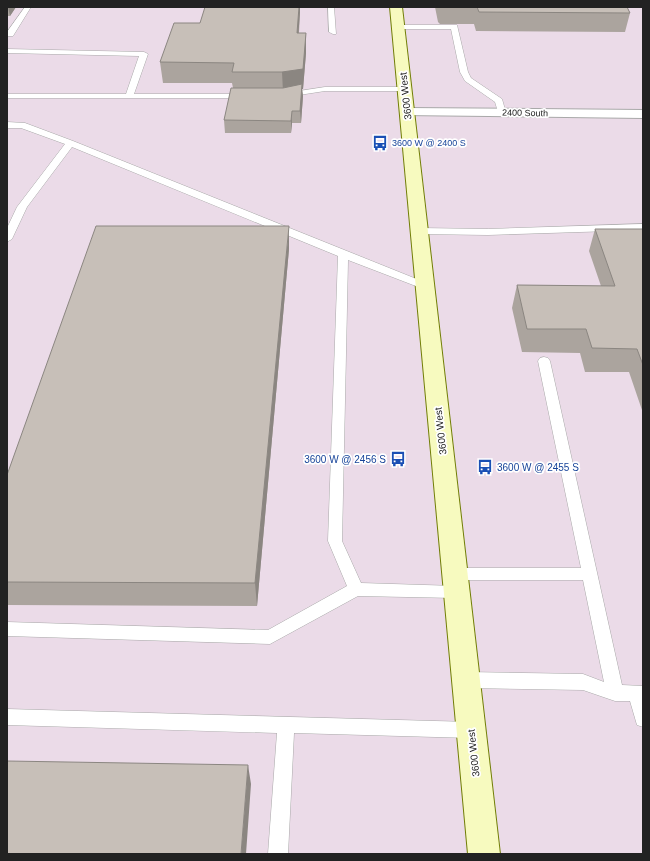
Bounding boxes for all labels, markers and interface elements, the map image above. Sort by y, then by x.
street label: 3600 West [398,71,413,120]
street label: 2400 South [502,108,548,118]
bus stop icon: 3600 W @ 2400 S [371,134,389,152]
place label: 3600 W @ 2400 S [392,138,466,148]
street label: 3600 West [433,406,448,455]
bus stop icon: 3600 W @ 2456 S [389,450,407,468]
place label: 3600 W @ 2456 S [304,454,386,465]
bus stop icon: 3600 W @ 2455 S [476,458,494,476]
place label: 3600 W @ 2455 S [497,462,579,473]
street label: 3600 West [466,728,481,777]

